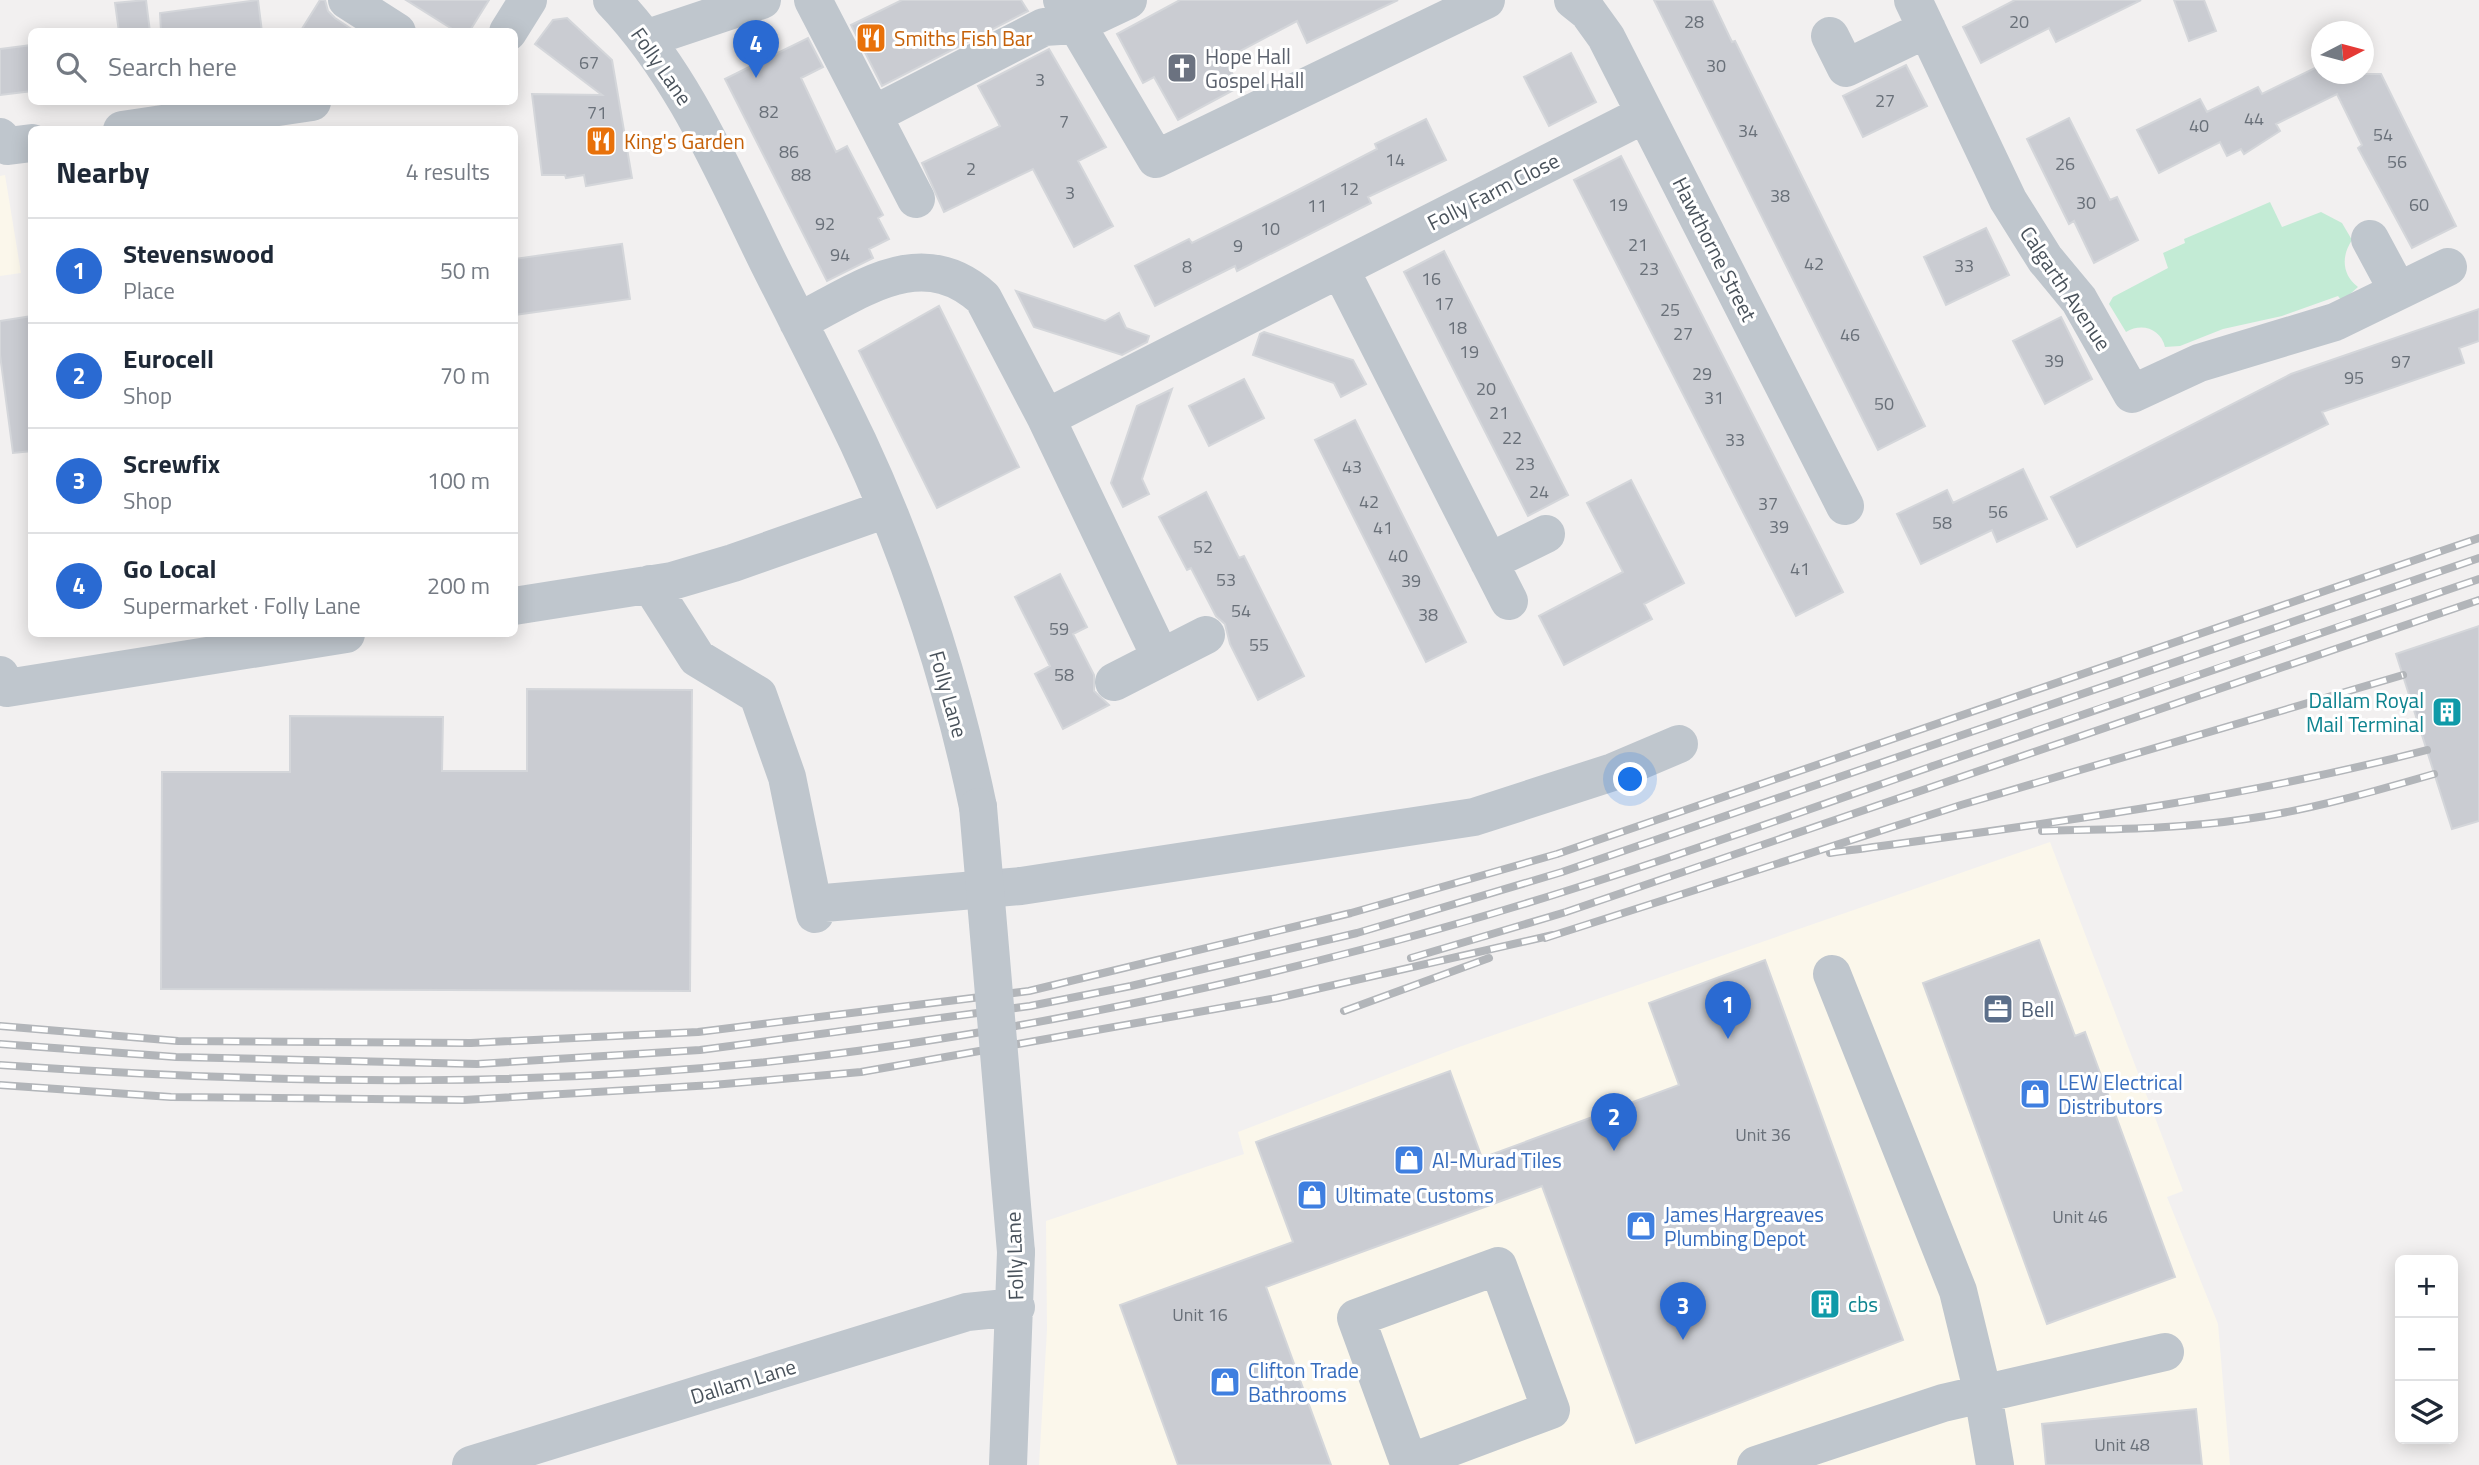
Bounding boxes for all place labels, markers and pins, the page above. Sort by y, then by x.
pin: 4 [733,20,779,78]
restaurant icon: Smiths Fish Bar [854,21,888,55]
place label: Smiths Fish Bar [894,22,1033,54]
place label: Hope Hall Gospel Hall [1205,40,1304,96]
church icon: Hope Hall Gospel Hall [1165,51,1199,85]
restaurant icon: King's Garden [584,124,618,158]
place label: King's Garden [624,125,745,157]
place label: Dallam Royal Mail Terminal [2306,684,2424,740]
building icon: Dallam Royal Mail Terminal [2430,695,2464,729]
pin: 1 [1705,981,1751,1039]
office icon: Bell [1981,992,2015,1026]
place label: Bell [2021,993,2054,1025]
place label: LEW Electrical Distributors [2058,1066,2183,1122]
shop icon: LEW Electrical Distributors [2018,1077,2052,1111]
pin: 2 [1591,1093,1637,1151]
shop icon: Al-Murad Tiles [1392,1143,1426,1177]
place label: Al-Murad Tiles [1432,1144,1562,1176]
shop icon: Ultimate Customs [1295,1178,1329,1212]
place label: Ultimate Customs [1335,1179,1494,1211]
place label: James Hargreaves Plumbing Depot [1664,1198,1824,1254]
shop icon: James Hargreaves Plumbing Depot [1624,1209,1658,1243]
pin: 3 [1660,1282,1706,1340]
building icon: cbs [1808,1287,1842,1321]
place label: cbs [1848,1288,1878,1320]
place label: Clifton Trade Bathrooms [1248,1354,1359,1410]
shop icon: Clifton Trade Bathrooms [1208,1365,1242,1399]

